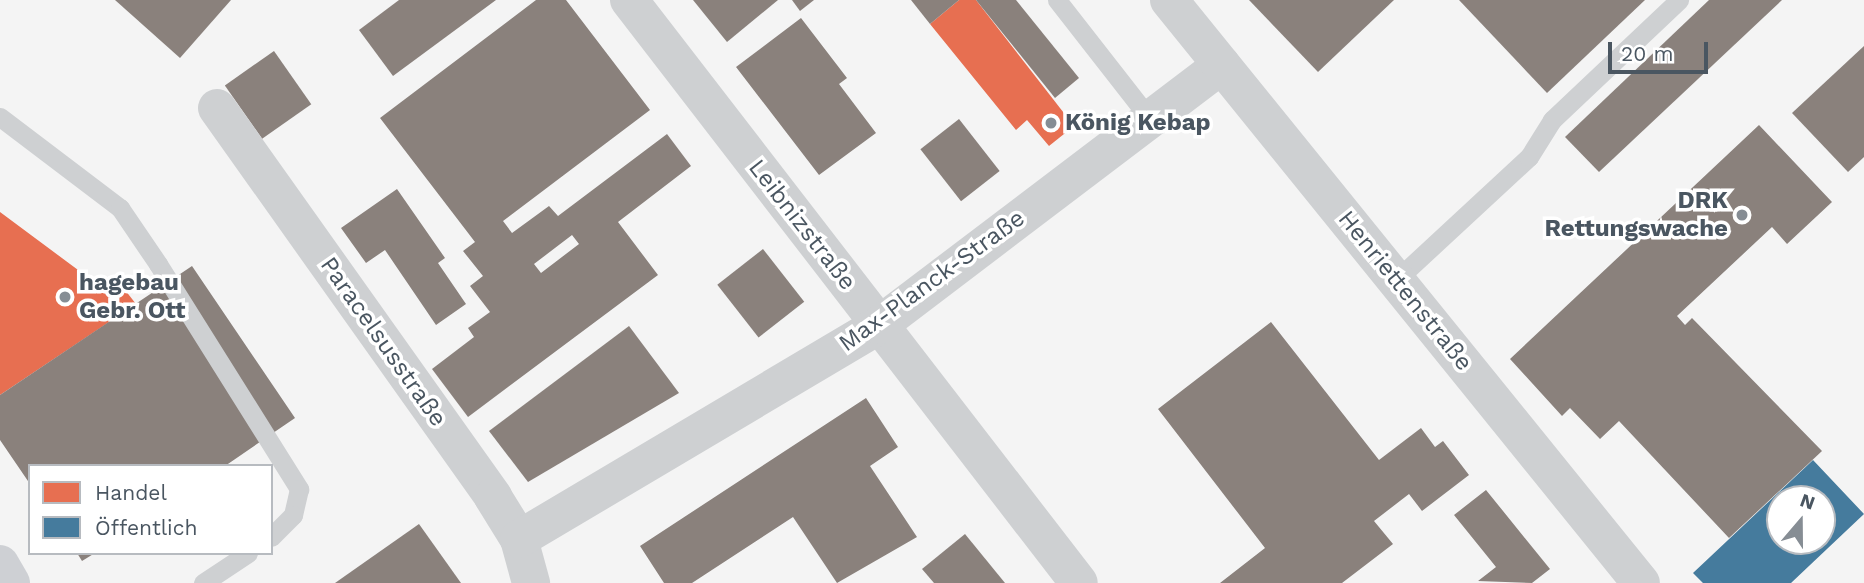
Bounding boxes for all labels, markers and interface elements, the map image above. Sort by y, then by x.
scale bar [1612,28,1712,72]
text: 20 m [1621,41,1673,66]
place label: König Kebap [1065,109,1211,137]
marker: König Kebap [1043,115,1059,131]
street label: Leibnizstraße [742,154,862,296]
place label: DRK Rettungswache [1544,187,1728,243]
street label: Max-Planck-Straße [833,204,1031,358]
street label: Henriettenstraße [1332,205,1478,377]
marker: DRK Rettungswache [1734,207,1750,223]
street label: Paracelsusstraße [314,252,452,432]
place label: hagebau Gebr. Ott [79,269,185,325]
marker: hagebau Gebr. Ott [57,289,73,305]
legend [28,464,273,555]
text: Handel [95,480,167,505]
north arrow [1766,485,1836,555]
text: N [1797,488,1818,515]
text: Öffentlich [95,515,197,540]

